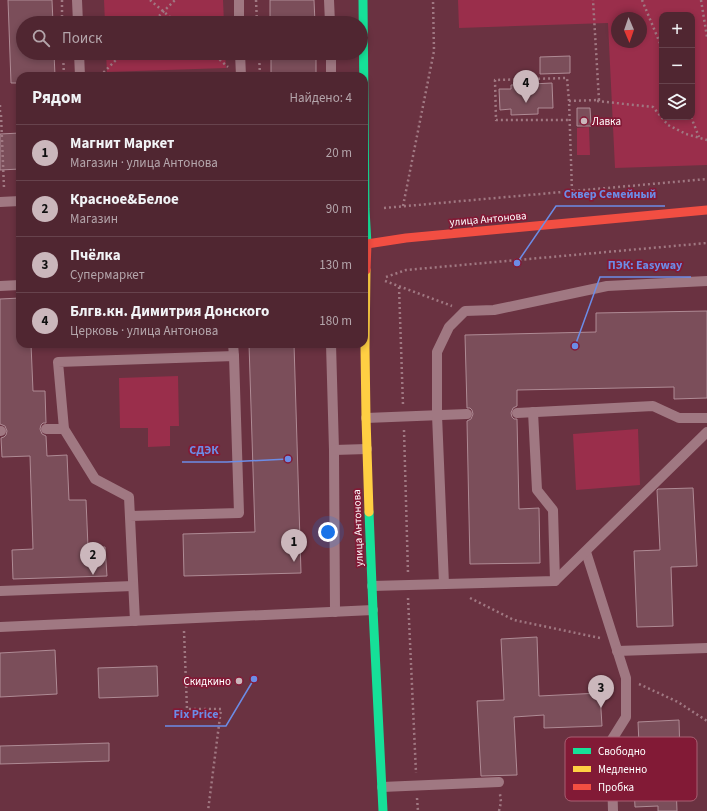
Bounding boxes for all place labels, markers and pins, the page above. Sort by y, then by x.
pin: 4 [513,70,539,103]
place label: Лавка [592,114,621,129]
marker: Лавка [579,116,589,126]
callout: Сквер Семейный [556,182,665,206]
callout: ПЭК: Easyway [600,253,691,277]
callout: СДЭК [182,438,227,462]
pin: 1 [281,529,307,562]
pin: 2 [80,542,106,575]
place label: Скидкино [183,674,231,689]
pin: 3 [588,675,614,708]
marker: Скидкино [234,676,244,686]
callout: Fix Price [165,702,226,726]

